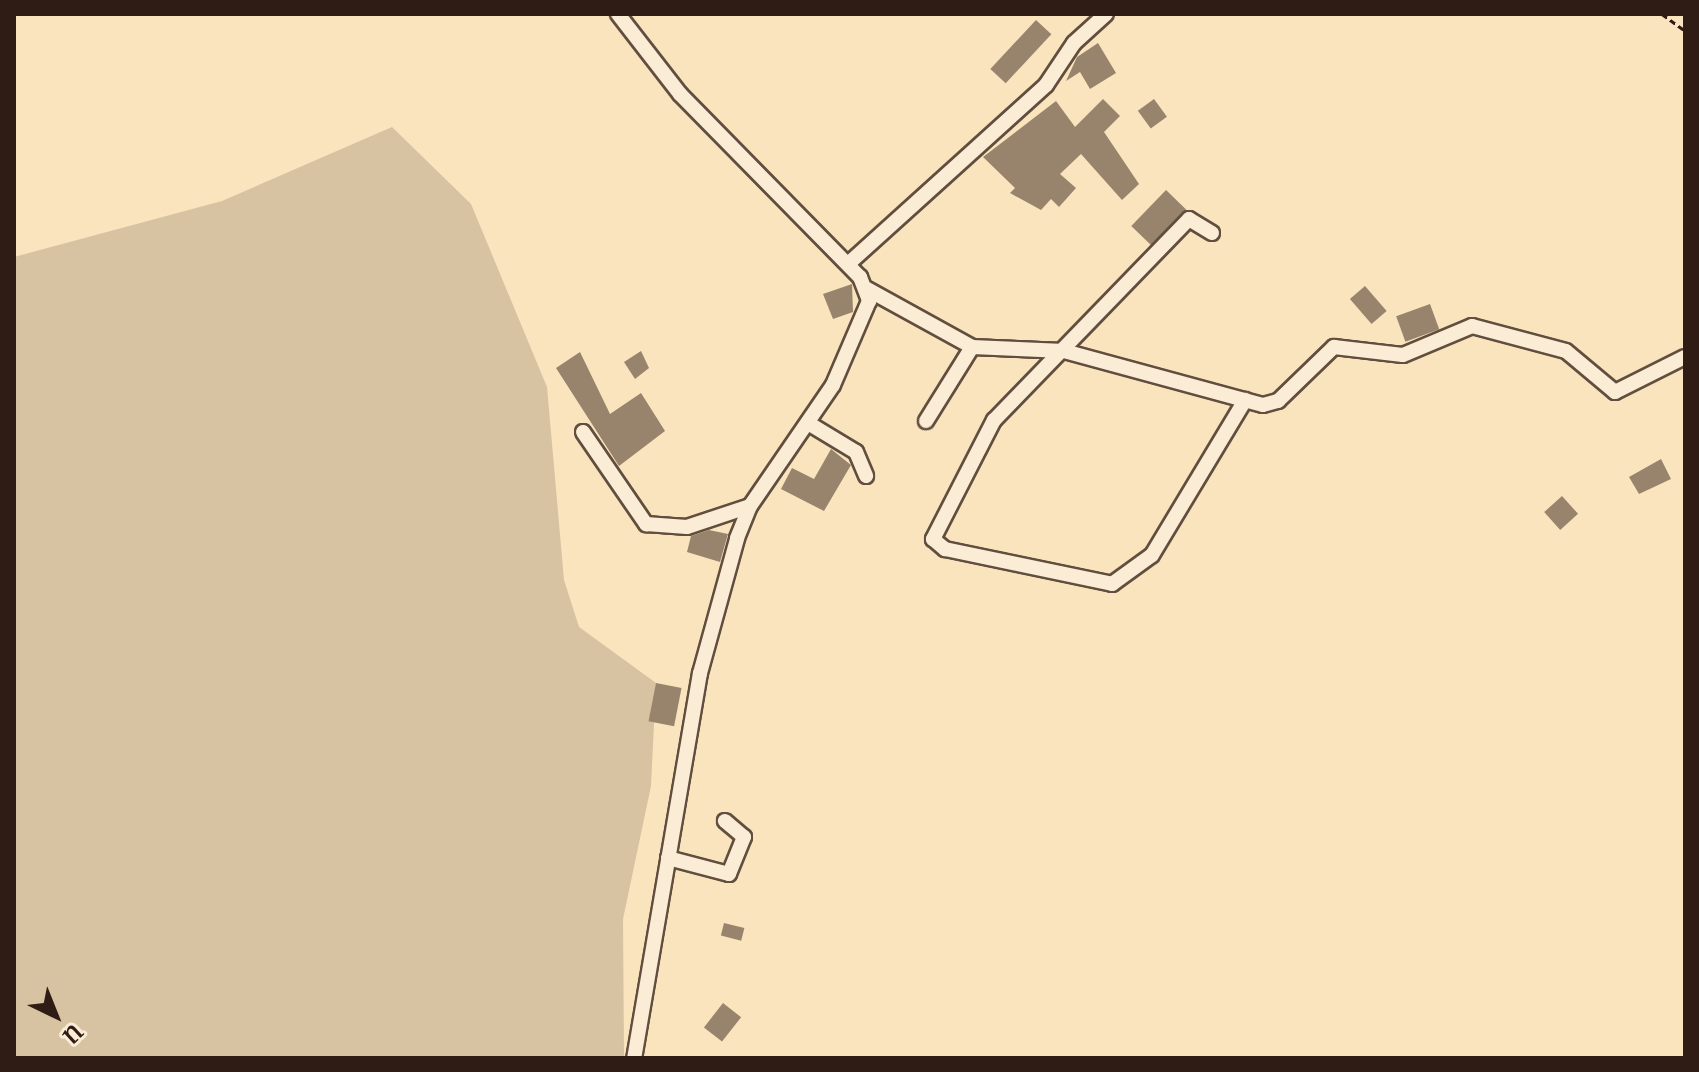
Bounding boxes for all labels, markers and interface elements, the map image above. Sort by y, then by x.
north arrow [16,976,96,1056]
text: U [57,1018,87,1049]

